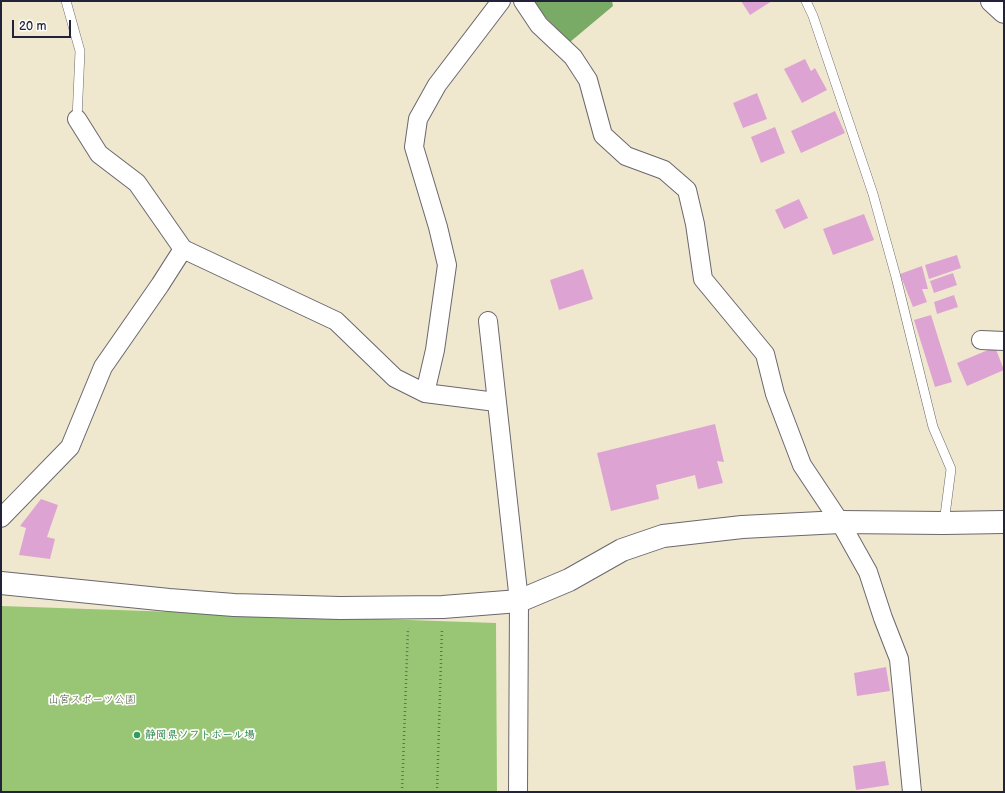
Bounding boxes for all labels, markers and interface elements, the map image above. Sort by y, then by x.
scale bar [14,12,73,38]
text: 20 m [19,19,46,34]
park label: 山宮スポーツ公園 [48,693,136,707]
place label: 静岡県ソフトボール場 [145,728,255,742]
marker: 静岡県ソフトボール場 [132,730,142,740]

